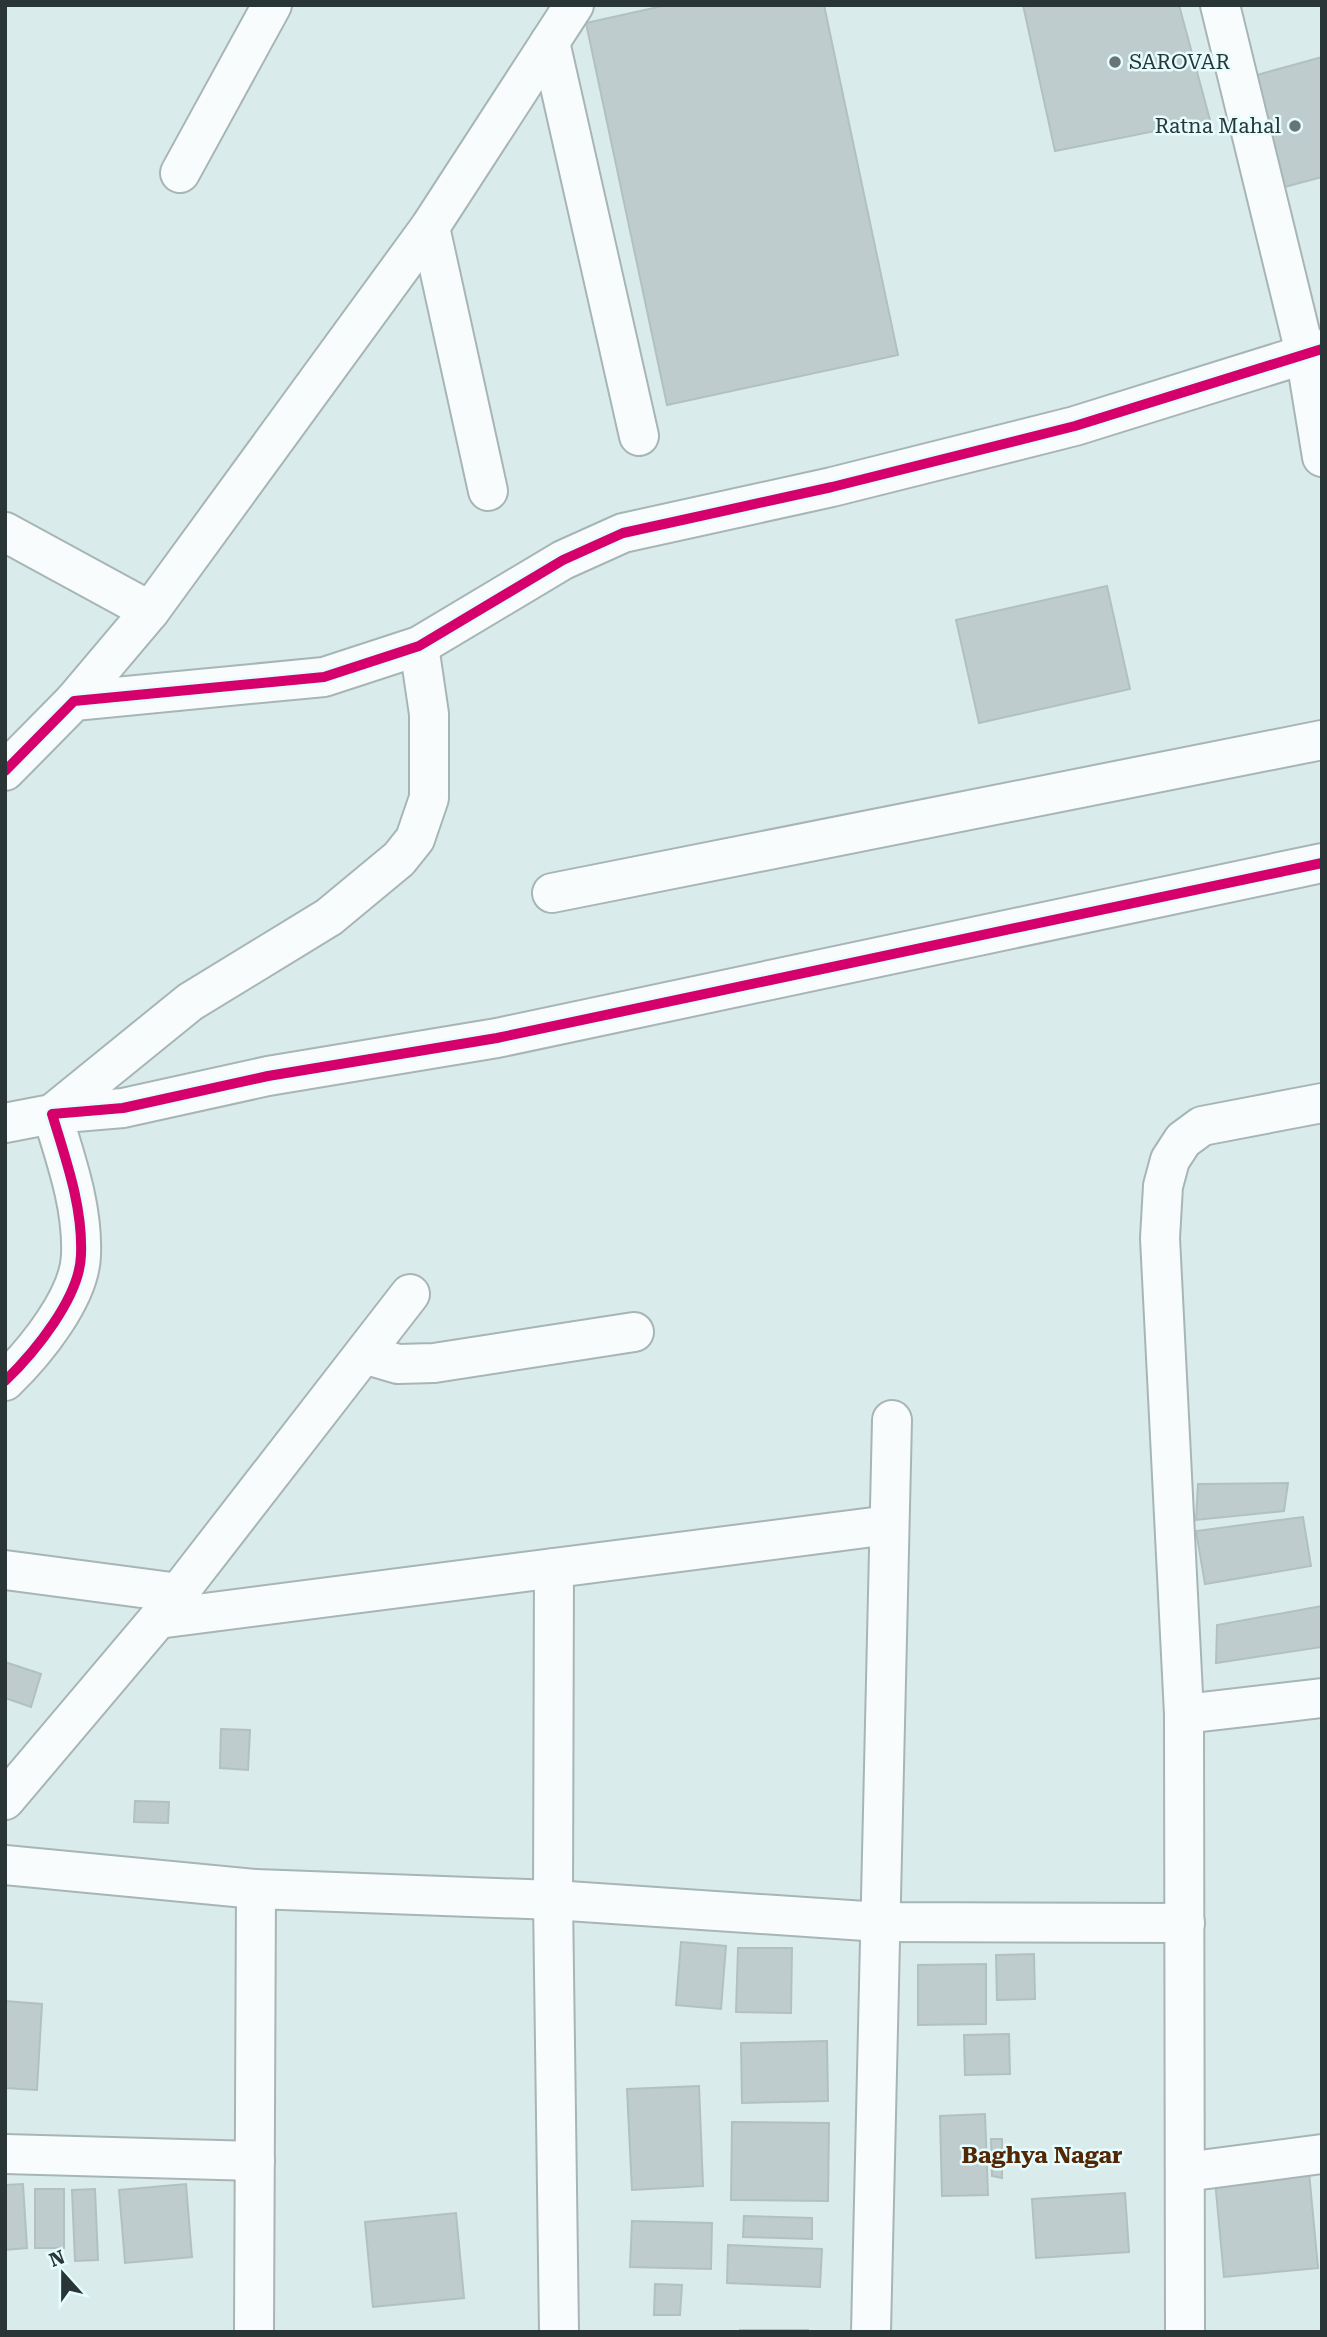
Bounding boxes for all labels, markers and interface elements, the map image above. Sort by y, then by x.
place label: SAROVAR [1129,50,1230,74]
marker: SAROVAR [1107,54,1123,70]
place label: Ratna Mahal [1155,114,1281,138]
marker: Ratna Mahal [1287,118,1303,134]
district label: Baghya Nagar [961,2142,1123,2169]
north arrow [28,2239,98,2309]
text: N [46,2245,68,2272]

